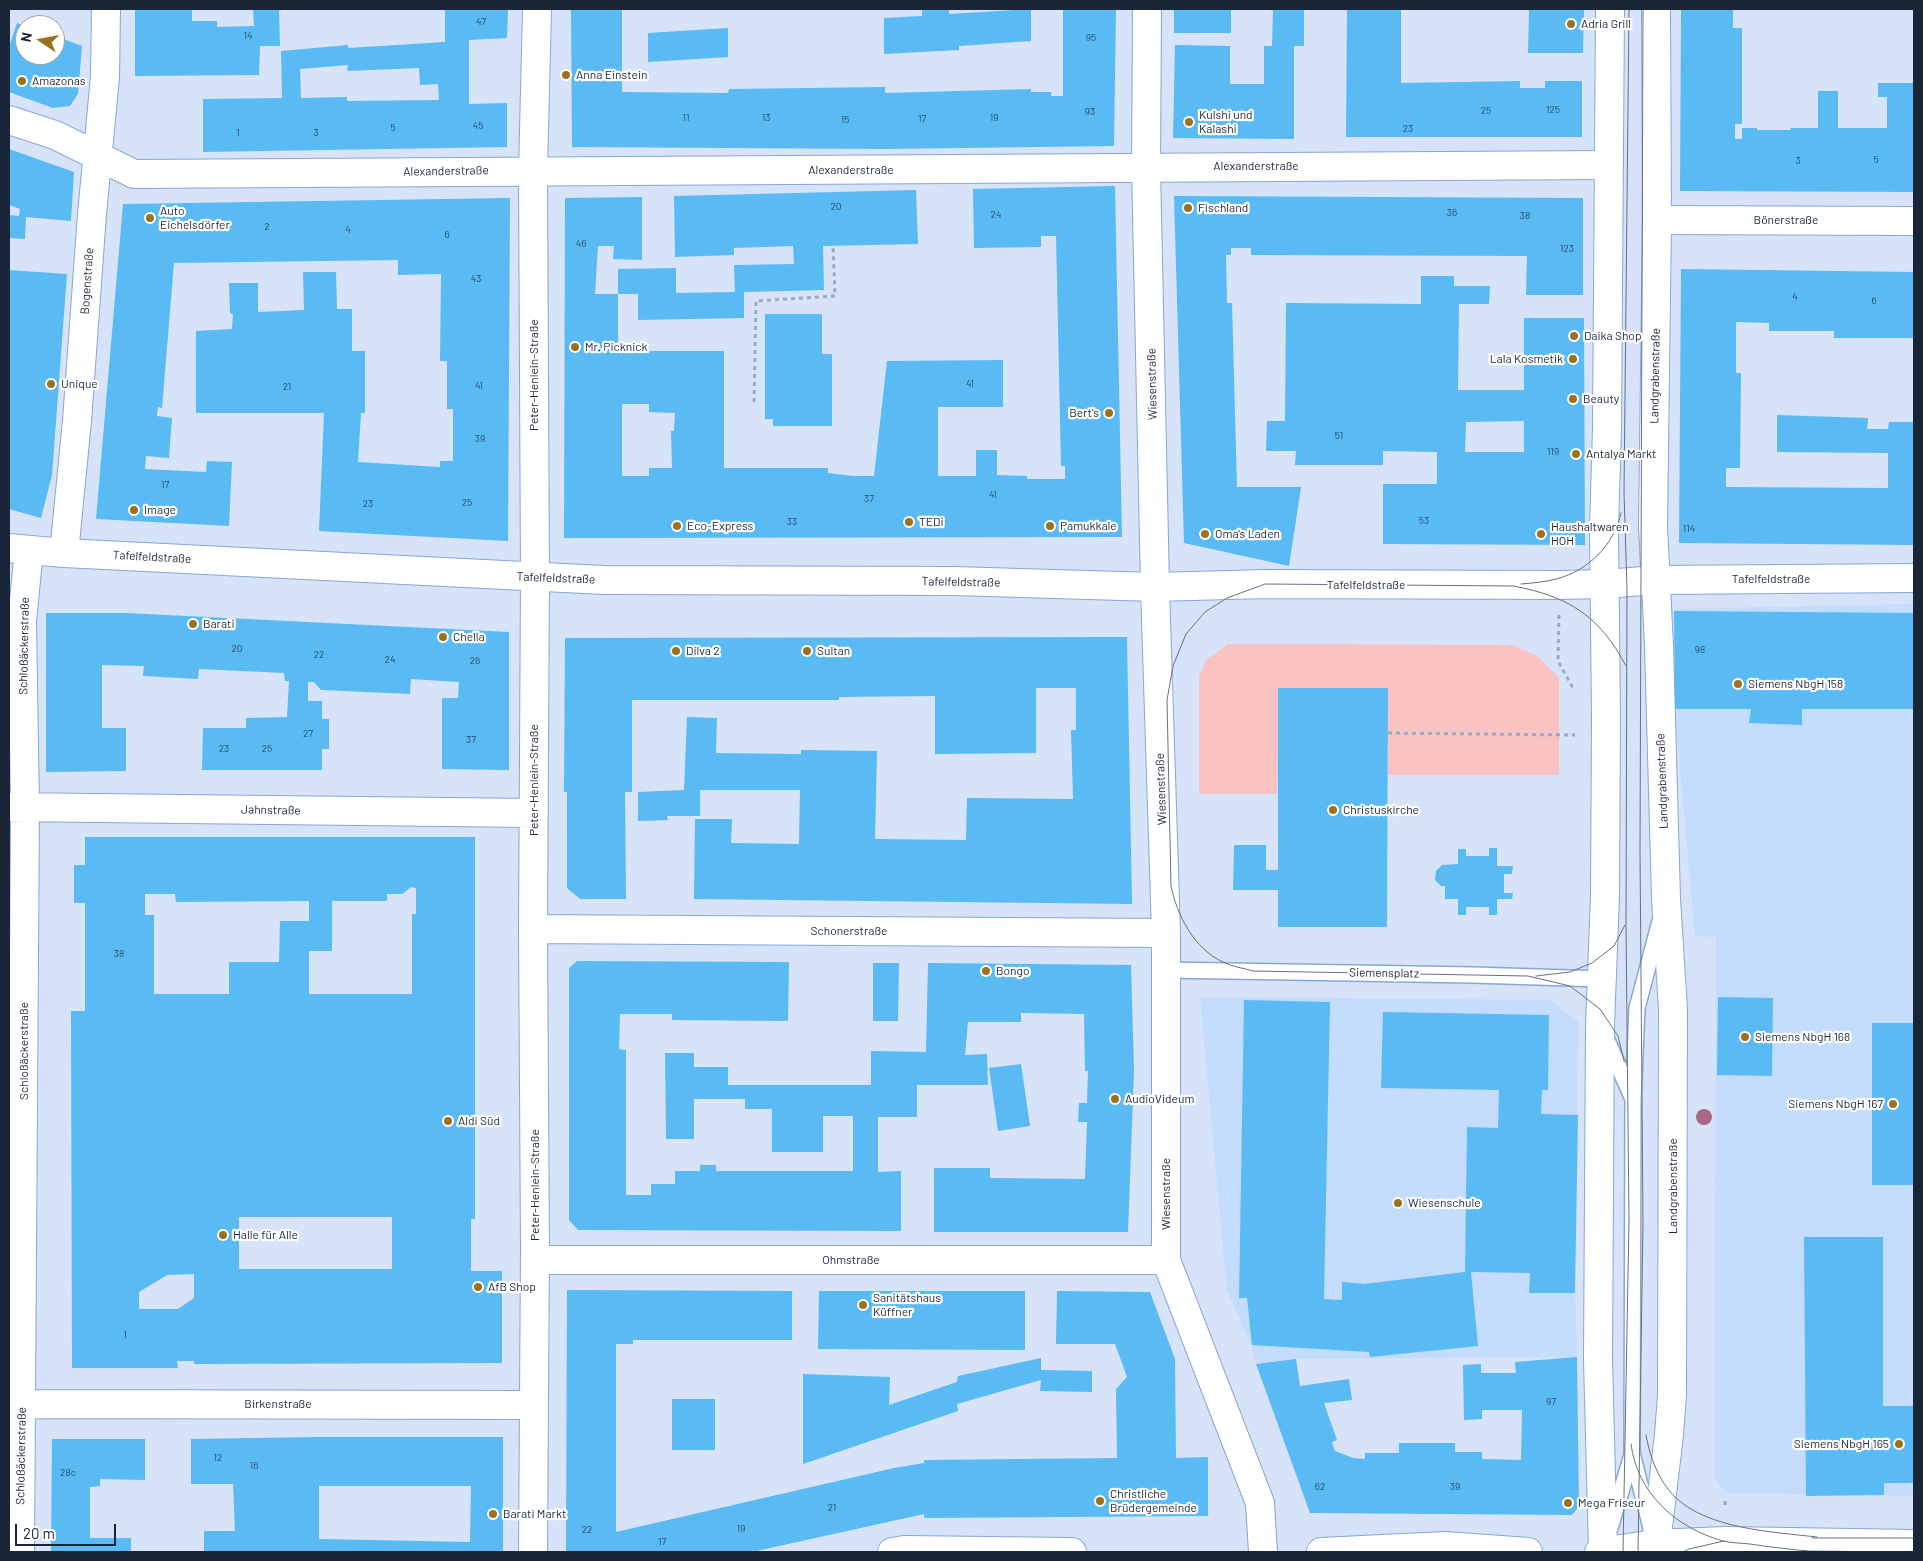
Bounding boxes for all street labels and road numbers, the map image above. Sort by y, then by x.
street label: Alexanderstraße [1213,159,1299,173]
street label: Alexanderstraße [403,163,489,179]
street label: Alexanderstraße [808,163,894,177]
street label: Bönerstraße [1754,213,1818,227]
street label: Bogenstraße [77,247,97,315]
street label: Peter-Henlein-Straße [527,319,541,431]
street label: Landgrabenstraße [1647,328,1663,424]
street label: Wiesenstraße [1144,348,1160,420]
street label: Tafelfeldstraße [112,548,192,566]
street label: Tafelfeldstraße [516,569,596,587]
street label: Tafelfeldstraße [1732,572,1810,586]
street label: Tafelfeldstraße [922,574,1000,590]
street label: Tafelfeldstraße [1327,578,1405,592]
street label: Schloßäckerstraße [16,597,32,695]
street label: Peter-Henlein-Straße [527,724,541,836]
street label: Landgrabenstraße [1653,733,1671,829]
street label: Wiesenstraße [1153,753,1169,825]
street label: Jahnstraße [241,802,301,818]
street label: Schonerstraße [811,924,887,938]
street label: Siemensplatz [1349,965,1419,981]
street label: Schloßäckerstraße [17,1002,31,1100]
street label: Peter-Henlein-Straße [528,1129,542,1241]
street label: Landgrabenstraße [1666,1138,1680,1234]
street label: Wiesenstraße [1159,1158,1173,1230]
street label: Ohmstraße [822,1253,880,1267]
street label: Birkenstraße [244,1397,312,1411]
street label: Schloßäckerstraße [13,1407,29,1505]

